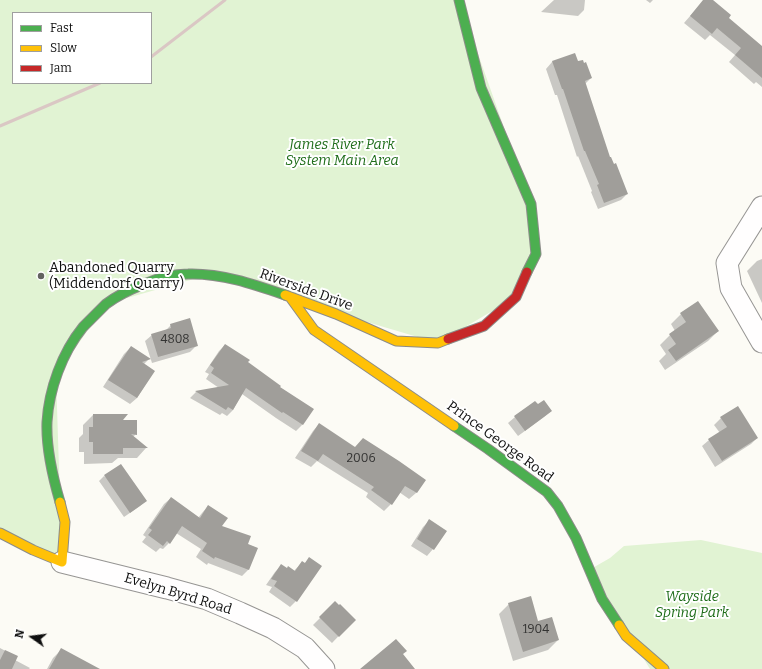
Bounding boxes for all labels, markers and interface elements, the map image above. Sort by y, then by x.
legend [12,12,152,84]
text: Fast [50,21,73,35]
text: Slow [50,41,77,55]
text: Jam [50,61,72,75]
park label: James River Park System Main Area [285,137,399,170]
place label: Abandoned Quarry (Middendorf Quarry) [49,260,184,292]
street label: Riverside Drive [257,265,355,315]
marker: Abandoned Quarry (Middendorf Quarry) [36,271,46,281]
house number: 4808 [160,333,190,347]
street label: Prince George Road [443,398,557,486]
house number: 2006 [347,452,375,466]
street label: Evelyn Byrd Road [122,570,234,618]
park label: Wayside Spring Park [655,589,729,622]
north arrow [12,617,52,657]
house number: 1904 [523,623,549,637]
text: N [13,628,27,640]

